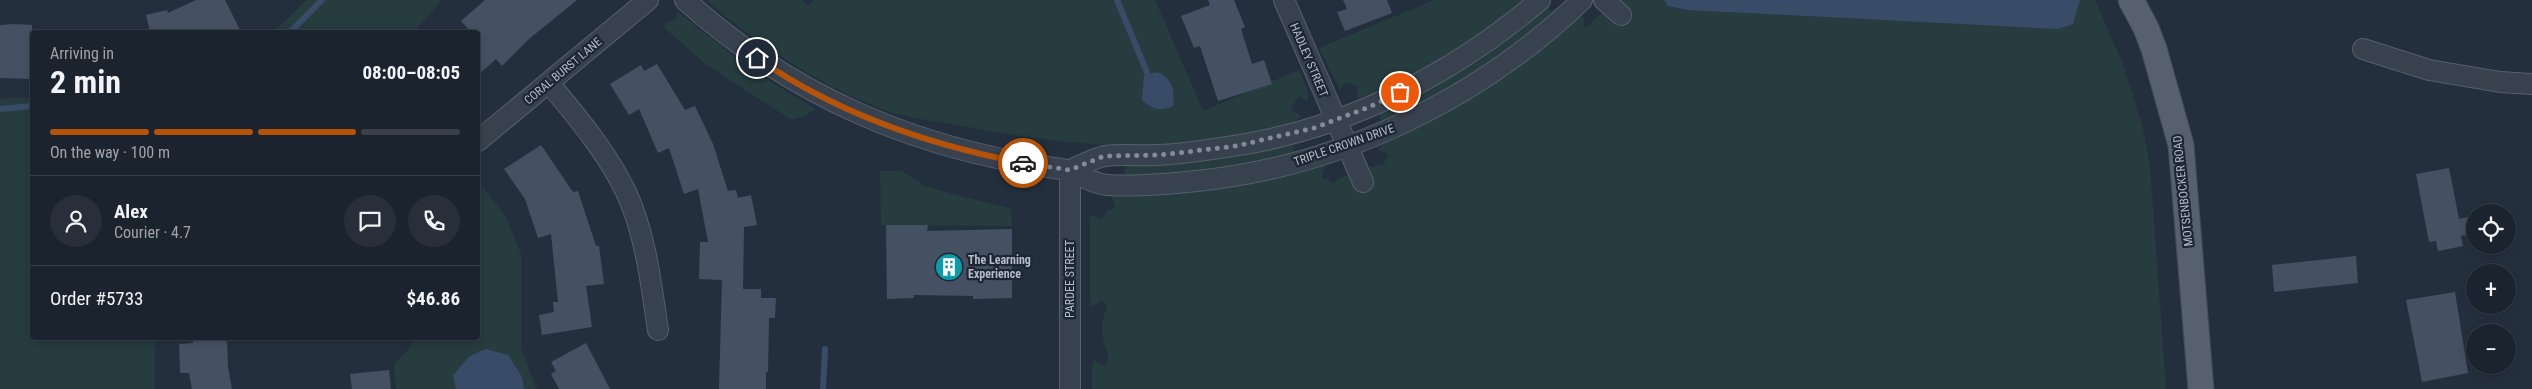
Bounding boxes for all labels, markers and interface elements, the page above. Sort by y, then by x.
street label: HADLEY STREET [1287,21,1331,99]
street label: CORAL BURST LANE [522,35,605,107]
pin [736,37,778,79]
text: Arriving in [50,44,114,63]
icon: home [743,44,771,72]
text: 08:00–08:05 [362,61,460,84]
text: 2 min [50,63,121,101]
pin [1379,71,1421,113]
icon: bag [1386,78,1414,106]
street label: TRIPLE CROWN DRIVE [1292,121,1396,169]
street label: MOTSENBOCKER ROAD [2170,135,2196,247]
courier [998,138,1048,188]
text: On the way · 100 m [50,143,170,162]
icon: car [1009,149,1037,177]
button: person [50,195,102,247]
button: chat [344,195,396,247]
button: phone [408,195,460,247]
text: Alex [114,200,148,223]
map controls [2466,204,2516,374]
button: locate [2466,204,2516,254]
text: Courier · 4.7 [114,223,191,242]
street label: PARDEE STREET [1063,240,1077,318]
building icon: The Learning Experience [934,252,964,282]
place label: The Learning Experience [968,253,1031,281]
button: + [2466,264,2516,314]
text: Order #5733 [50,287,143,310]
text: $46.86 [406,287,460,310]
button: − [2466,324,2516,374]

